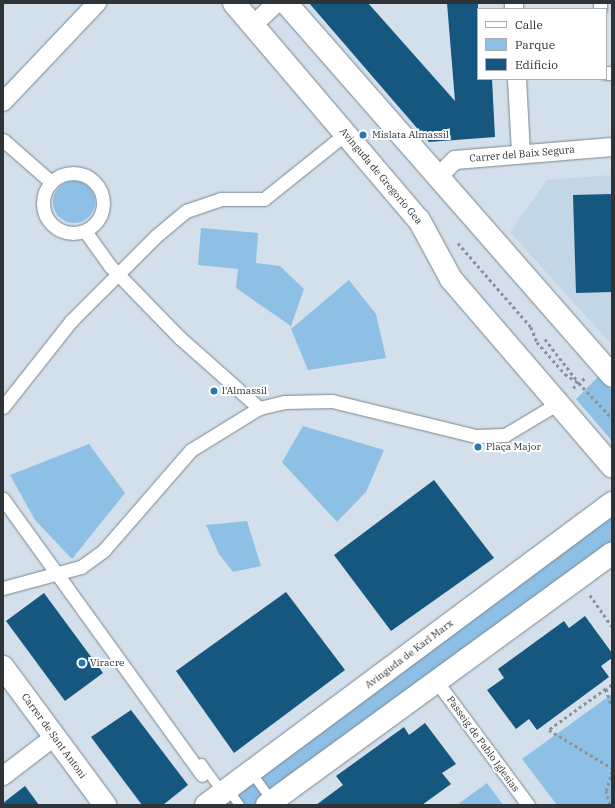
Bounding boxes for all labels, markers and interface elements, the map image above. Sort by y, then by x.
legend [477,8,607,80]
text: Calle [515,17,543,32]
text: Parque [515,37,555,52]
text: Edificio [515,57,558,72]
street label: Avinguda de Gregorio Gea [337,125,425,227]
marker: Mislata Almassil [357,129,369,141]
place label: Mislata Almassil [372,129,449,141]
street label: Carrer del Baix Segura [469,143,575,165]
place label: l'Almassil [222,385,267,397]
marker: l'Almassil [209,386,219,396]
place label: Plaça Major [486,441,541,453]
marker: Plaça Major [473,442,483,452]
street label: Avinguda de Karl Marx [363,617,455,691]
place label: Viracre [90,657,124,669]
marker: Viracre [77,658,87,668]
street label: Carrer de Sant Antoni [19,691,89,781]
street label: Passeig de Pablo Iglesias [444,694,522,794]

